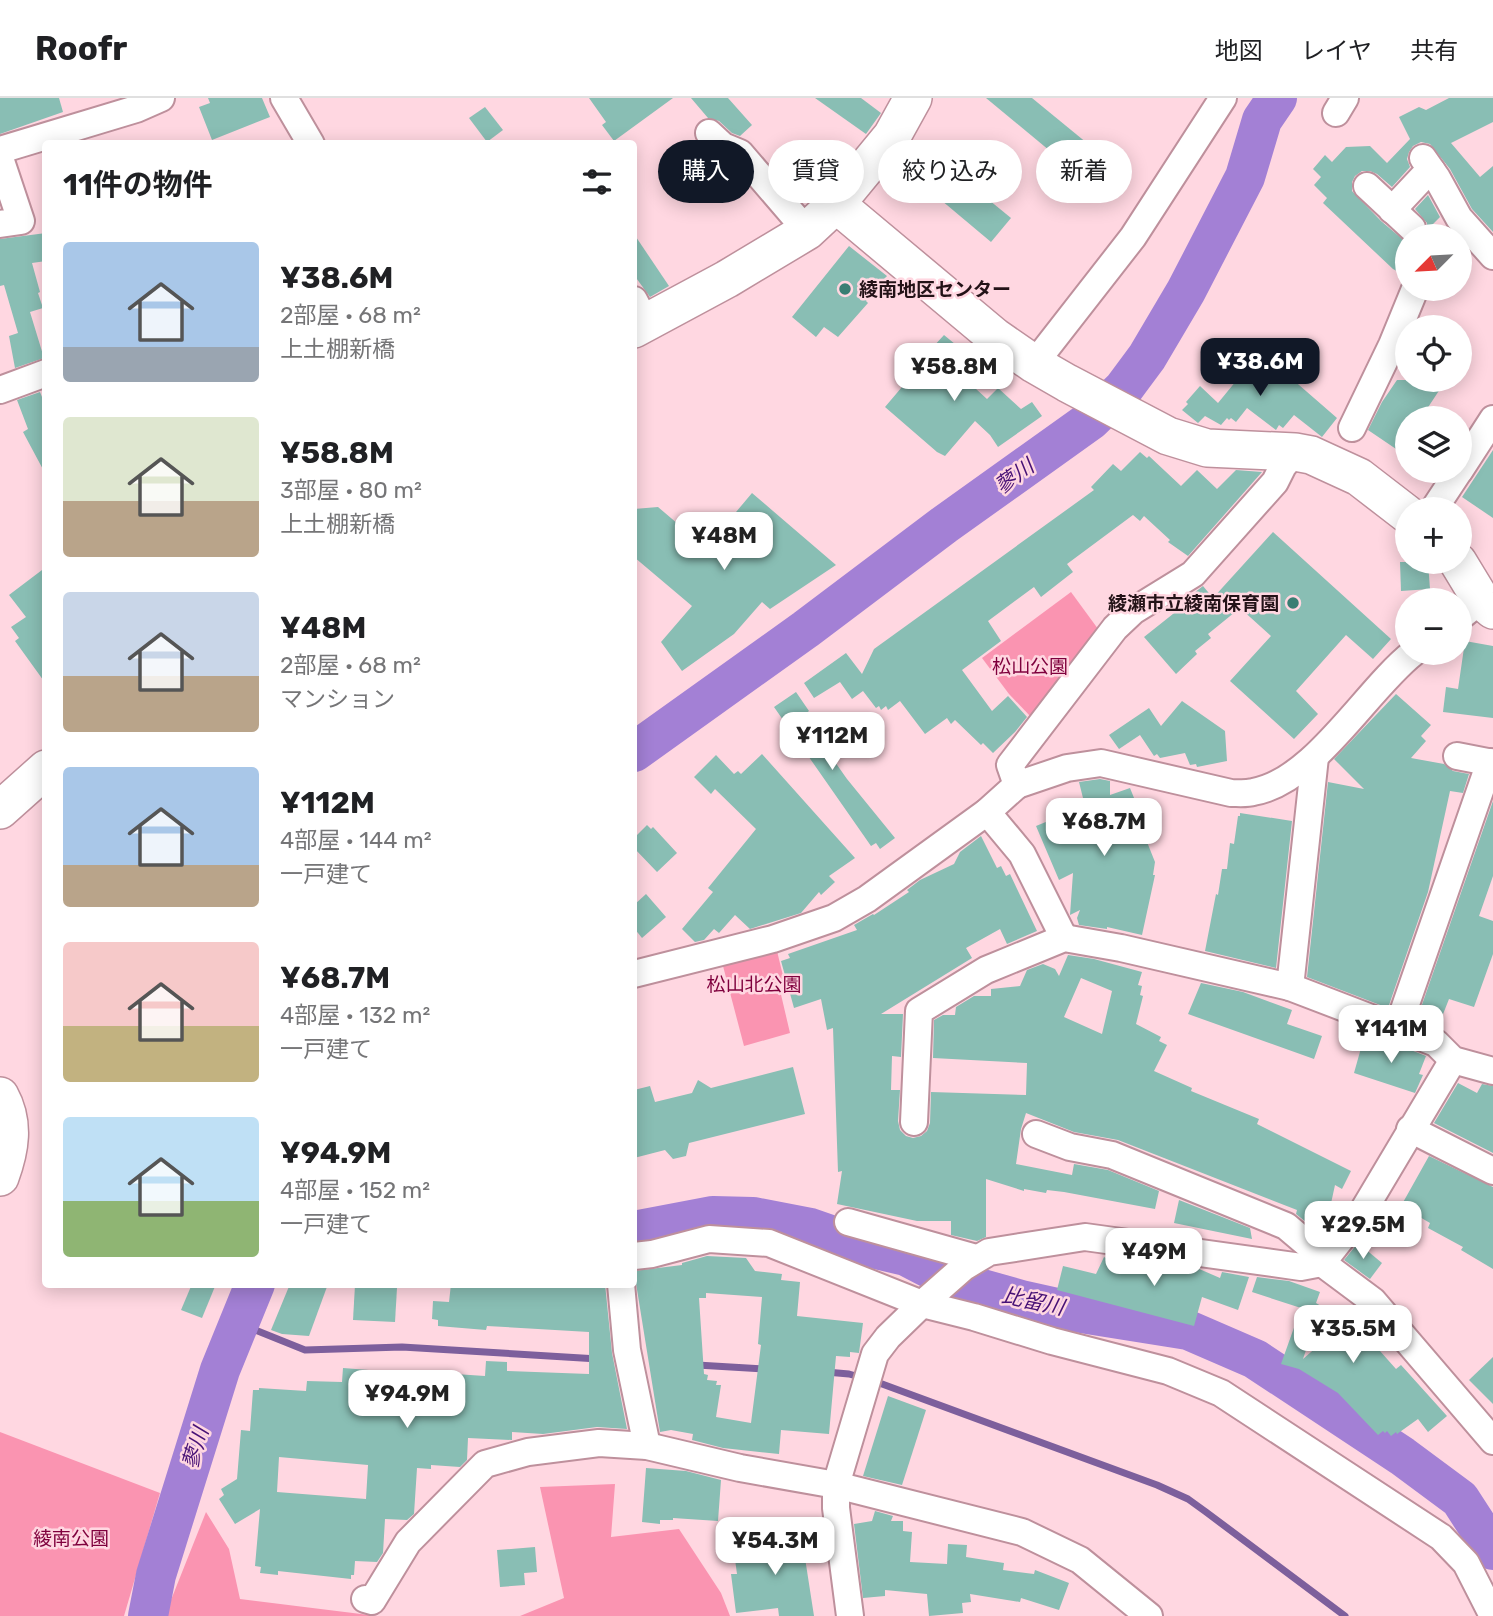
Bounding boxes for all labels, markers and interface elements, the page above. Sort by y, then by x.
text: Roofr [35,29,127,68]
text: 地図 [1215,37,1263,65]
text: レイヤ [1301,37,1372,65]
text: 共有 [1410,37,1458,65]
chip: 購入 [658,140,754,203]
chip: 賃貸 [768,140,864,203]
chip: 絞り込み [878,140,1022,203]
chip: 新着 [1036,140,1132,203]
icon: filters [578,163,616,201]
text: 11件の物件 [63,167,213,203]
north arrow [1395,224,1472,301]
map controls [1395,224,1472,665]
text: ¥38.6M [280,260,393,296]
icon: home [119,270,203,354]
place label: 綾南地区センター [859,278,1011,301]
marker: 綾南地区センター [837,281,853,297]
text: 2部屋 · 68 m² [280,301,421,329]
button: locate [1395,315,1472,392]
text: 上土棚新橋 [280,335,395,363]
pin: ¥38.6M [1203,338,1317,398]
pin: ¥58.8M [897,344,1011,403]
text: ¥38.6M [1217,347,1303,375]
text: ¥58.8M [910,352,998,380]
button: layers [1395,406,1472,483]
text: ¥58.8M [280,435,394,471]
icon: home [119,445,203,529]
water label: 蓼川 [990,452,1040,498]
text: 3部屋 · 80 m² [280,476,422,504]
button: + [1395,497,1472,574]
text: 上土棚新橋 [280,510,395,538]
pin: ¥48M [683,512,765,572]
text: ¥48M [691,521,757,549]
button: − [1395,588,1472,665]
place label: 綾瀬市立綾南保育園 [1108,592,1279,615]
marker: 綾瀬市立綾南保育園 [1285,595,1301,611]
text: ¥48M [280,610,366,646]
icon: home [119,620,203,704]
text: 2部屋 · 68 m² [280,651,421,679]
park label: 松山公園 [992,655,1068,678]
text: マンション [280,685,395,713]
pin: ¥112M [783,712,881,772]
text: ¥112M [796,721,868,749]
text: ¥112M [280,785,375,821]
icon: home [119,795,203,879]
pin: ¥68.7M [1047,798,1161,858]
text: ¥68.7M [1062,807,1146,835]
text: 4部屋 · 144 m² [280,826,431,854]
text: 一戸建て [280,860,372,888]
text: ¥68.7M [280,960,390,996]
icon: home [119,970,203,1054]
park label: 松山北公園 [706,973,802,996]
text: 4部屋 · 132 m² [280,1001,430,1029]
pin: ¥141M [1342,1006,1440,1065]
text: ¥141M [1355,1014,1427,1042]
text: 一戸建て [280,1035,372,1063]
text: ¥94.9M [280,1135,391,1171]
icon: home [119,1145,203,1229]
text: 4部屋 · 152 m² [280,1176,430,1204]
pin: ¥29.5M [1306,1202,1420,1261]
text: 一戸建て [280,1210,372,1238]
text: ¥29.5M [1321,1210,1405,1238]
pin: ¥49M [1113,1228,1195,1288]
text: ¥49M [1121,1237,1187,1265]
water label: 比留川 [1000,1282,1068,1320]
pin: ¥35.5M [1296,1306,1410,1365]
text: ¥35.5M [1310,1314,1396,1342]
pin: ¥94.9M [350,1370,464,1430]
text: ¥94.9M [364,1379,450,1407]
water label: 蓼川 [177,1422,214,1472]
pin: ¥54.3M [718,1518,832,1577]
text: ¥54.3M [732,1526,818,1554]
park label: 綾南公園 [33,1527,109,1550]

